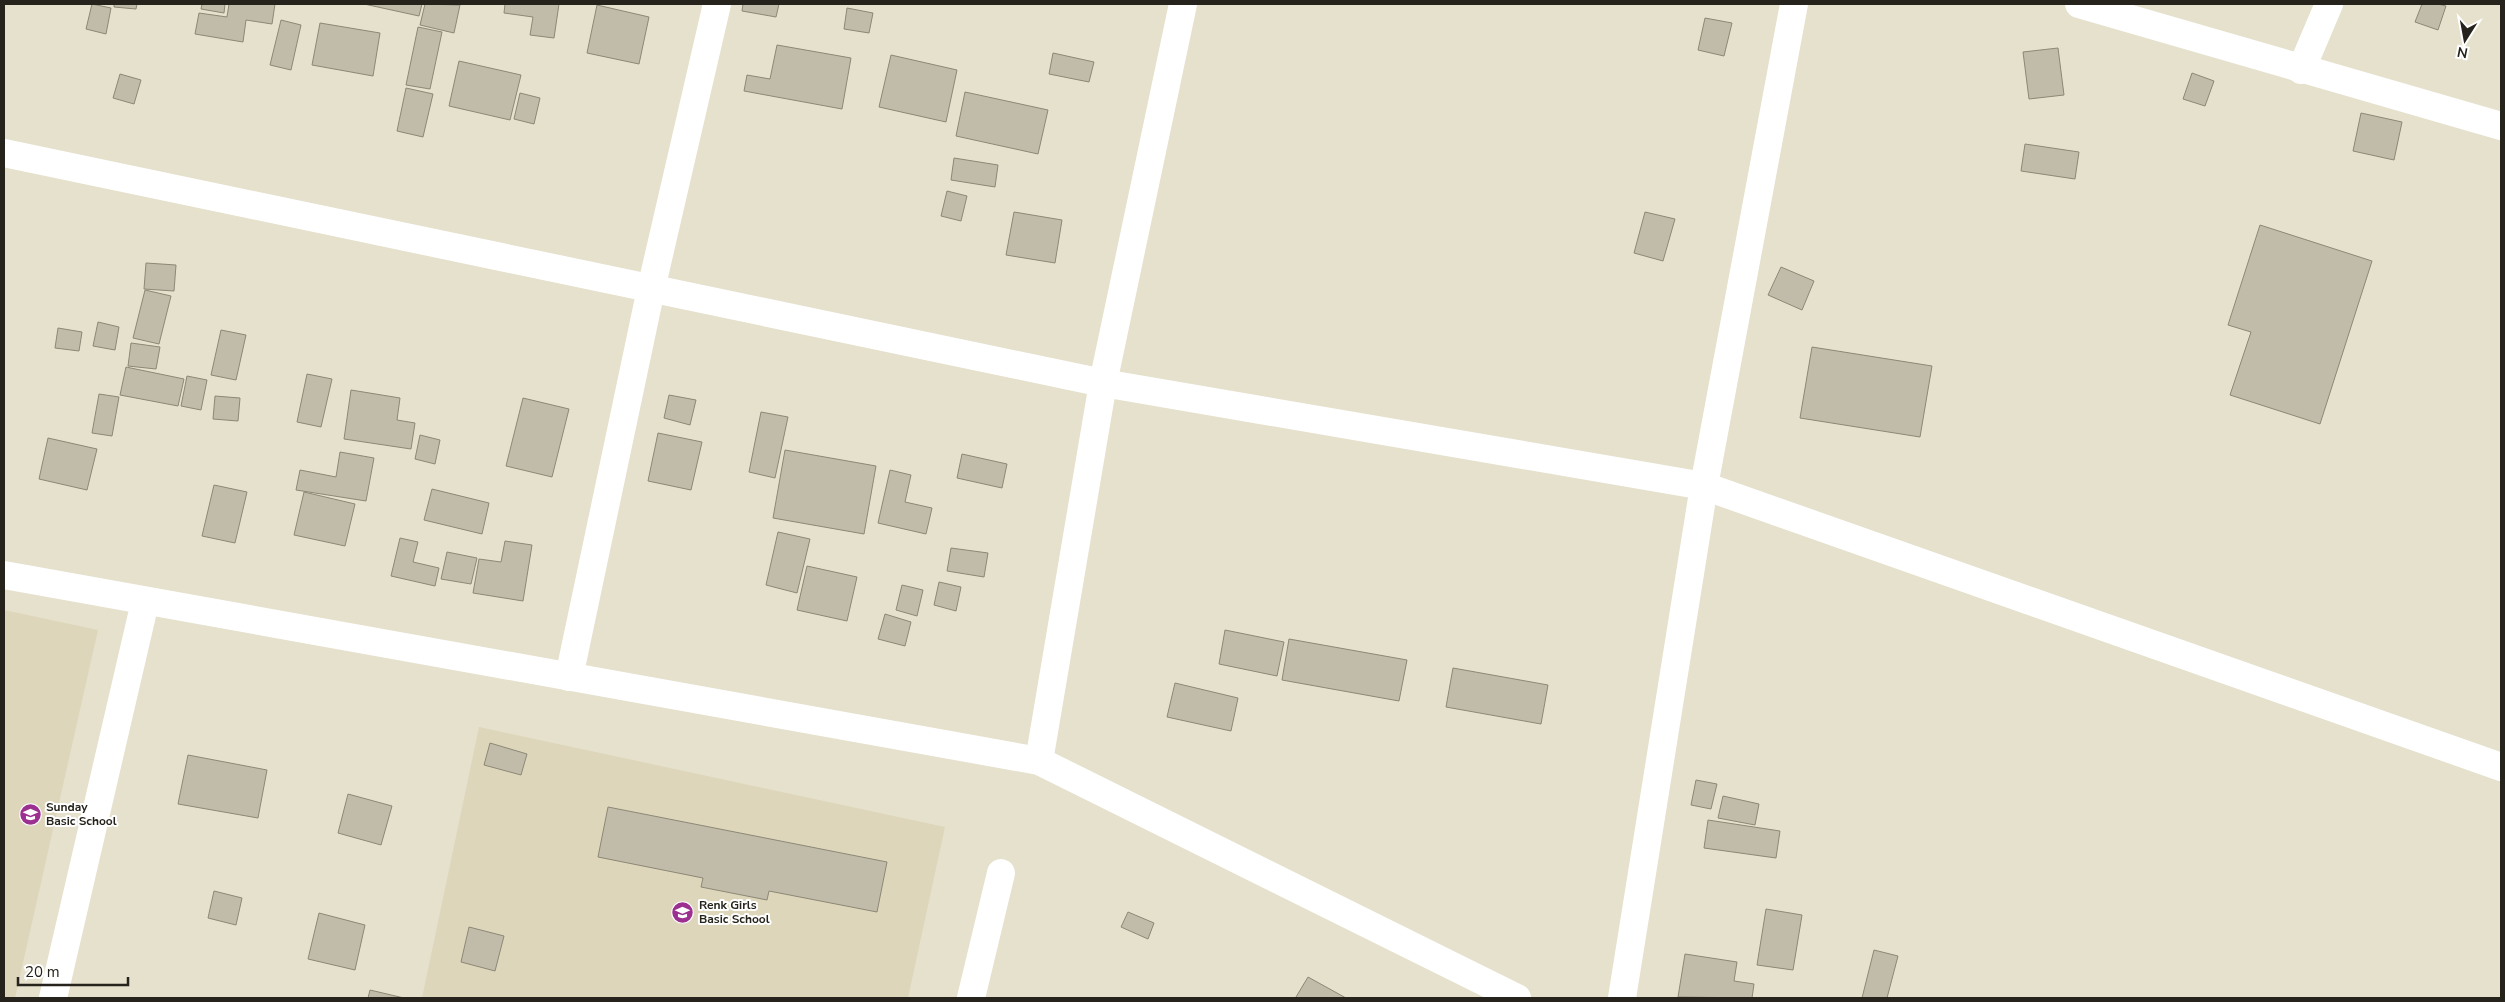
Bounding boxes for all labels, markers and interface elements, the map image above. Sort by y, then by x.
north arrow [2440,15,2490,65]
text: N [2456,42,2470,63]
place label: Sunday Basic School [46,799,117,829]
school or university icon: Sunday Basic School [18,802,42,826]
place label: Renk Girls Basic School [699,897,770,927]
school or university icon: Renk Girls Basic School [671,900,695,924]
scale bar [18,954,128,986]
text: 20 m [25,962,60,982]

